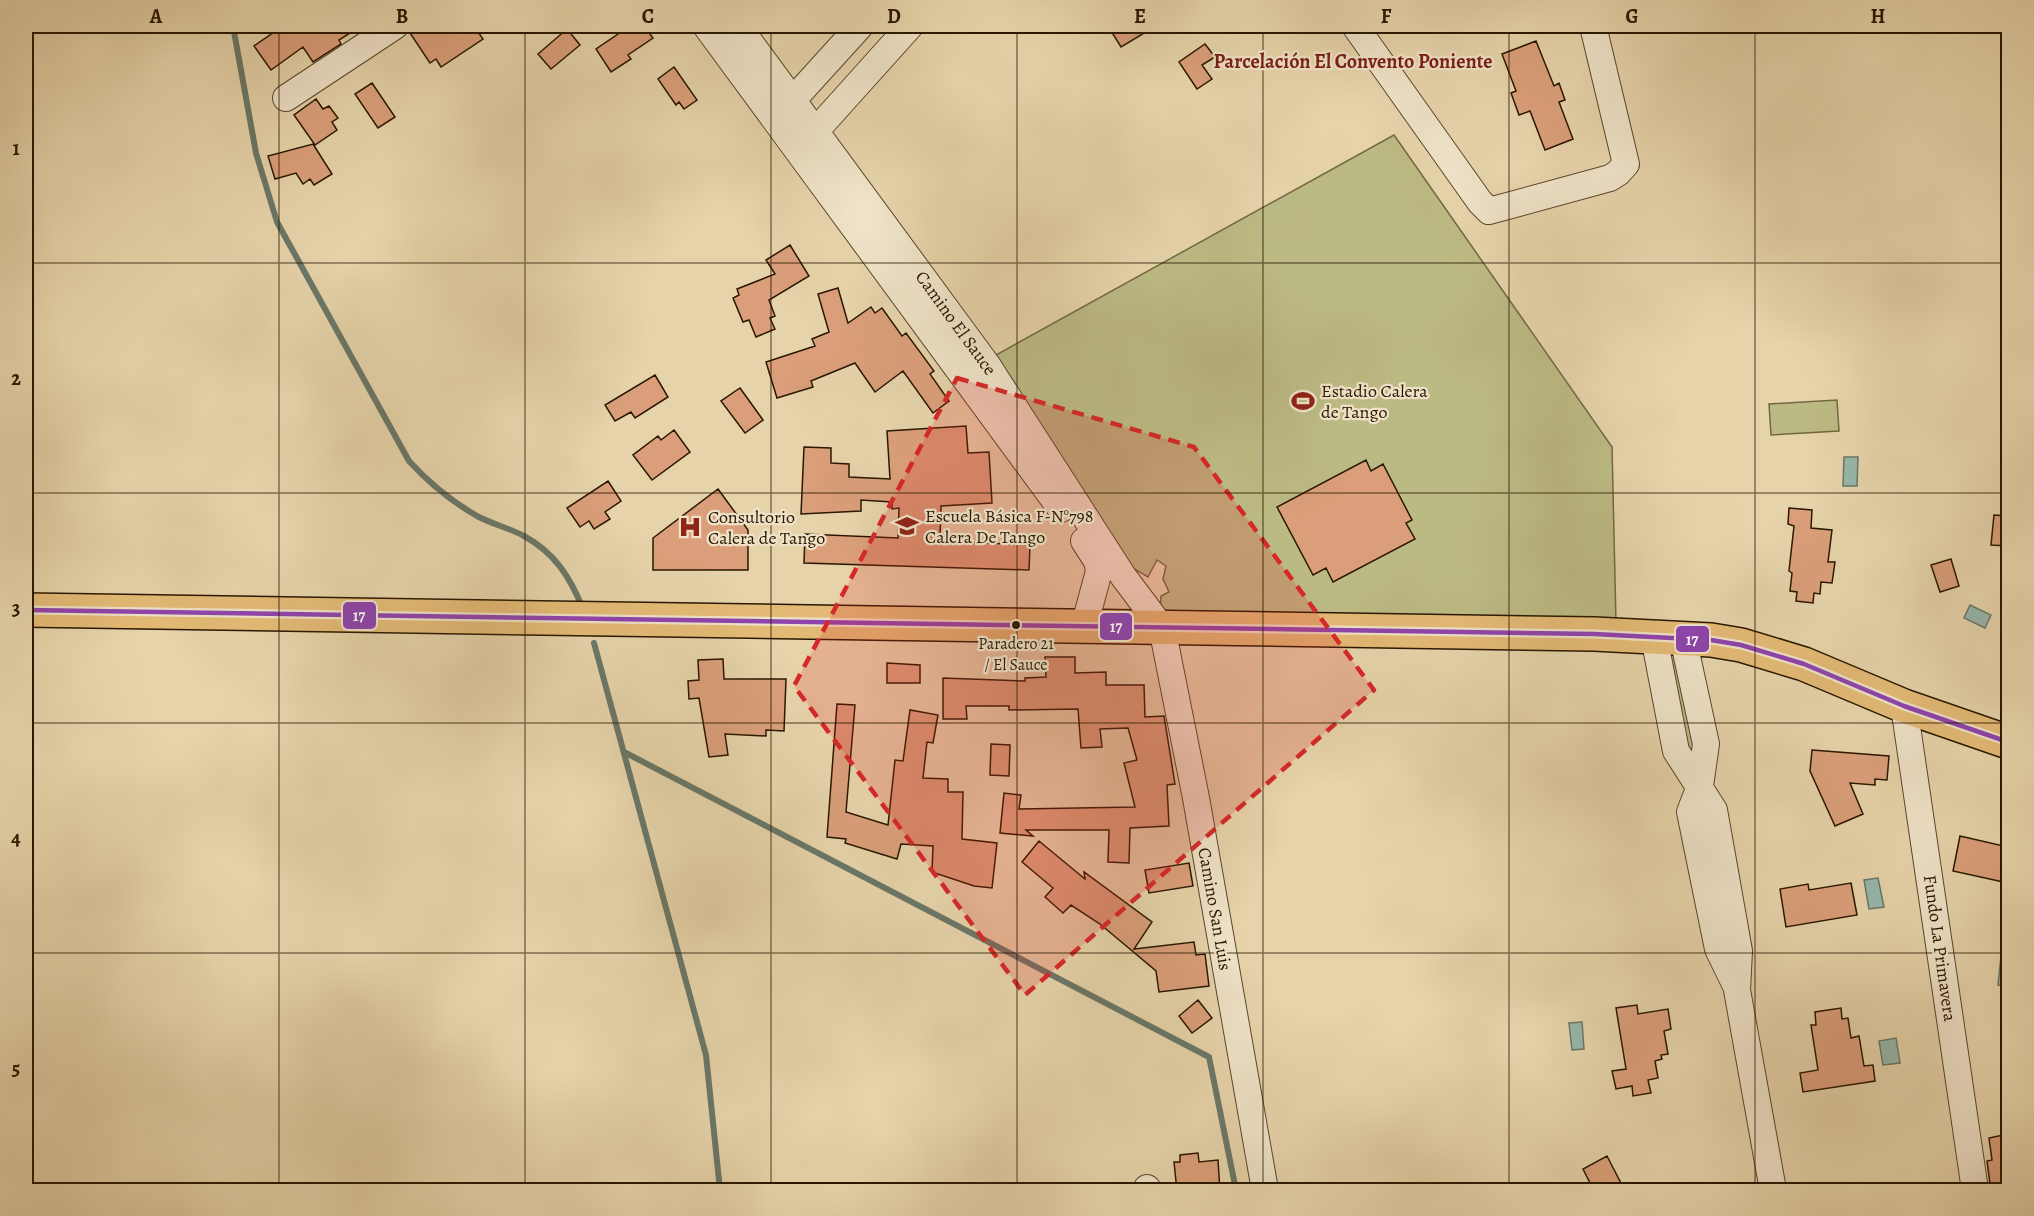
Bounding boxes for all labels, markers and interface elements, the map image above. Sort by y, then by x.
text: A [149,3,163,30]
text: B [396,3,408,30]
text: C [642,3,654,30]
text: D [887,3,901,30]
text: E [1134,3,1146,30]
text: F [1381,3,1392,30]
text: G [1625,3,1639,30]
text: H [1871,3,1886,30]
district label: Parcelación El Convento Poniente [1213,48,1493,75]
text: 1 [12,135,20,162]
street label: Camino El Sauce [910,266,1002,380]
text: 2 [11,365,21,392]
place label: Estadio Calera de Tango [1321,379,1428,424]
sports icon: Estadio Calera de Tango [1290,388,1316,414]
place label: Escuela Básica F-N°798 Calera De Tango [925,504,1094,549]
place label: Consultorio Calera de Tango [708,505,825,550]
school or university icon: Escuela Básica F-N°798 Calera De Tango [894,513,920,539]
hospital icon: Consultorio Calera de Tango [677,514,703,540]
text: 3 [12,595,20,622]
line badge: 17 [342,601,377,630]
text: 17 [353,605,365,627]
line badge: 17 [1099,612,1133,641]
text: 17 [1110,616,1122,638]
marker: Paradero 21 / El Sauce [1010,619,1022,631]
line badge: 17 [1675,625,1710,653]
text: 17 [1686,629,1698,651]
place label: Paradero 21 / El Sauce [978,633,1054,676]
text: 4 [11,825,21,852]
street label: Camino San Luis [1192,846,1238,972]
street label: Fundo La Primavera [1918,873,1962,1023]
text: 5 [12,1055,20,1082]

